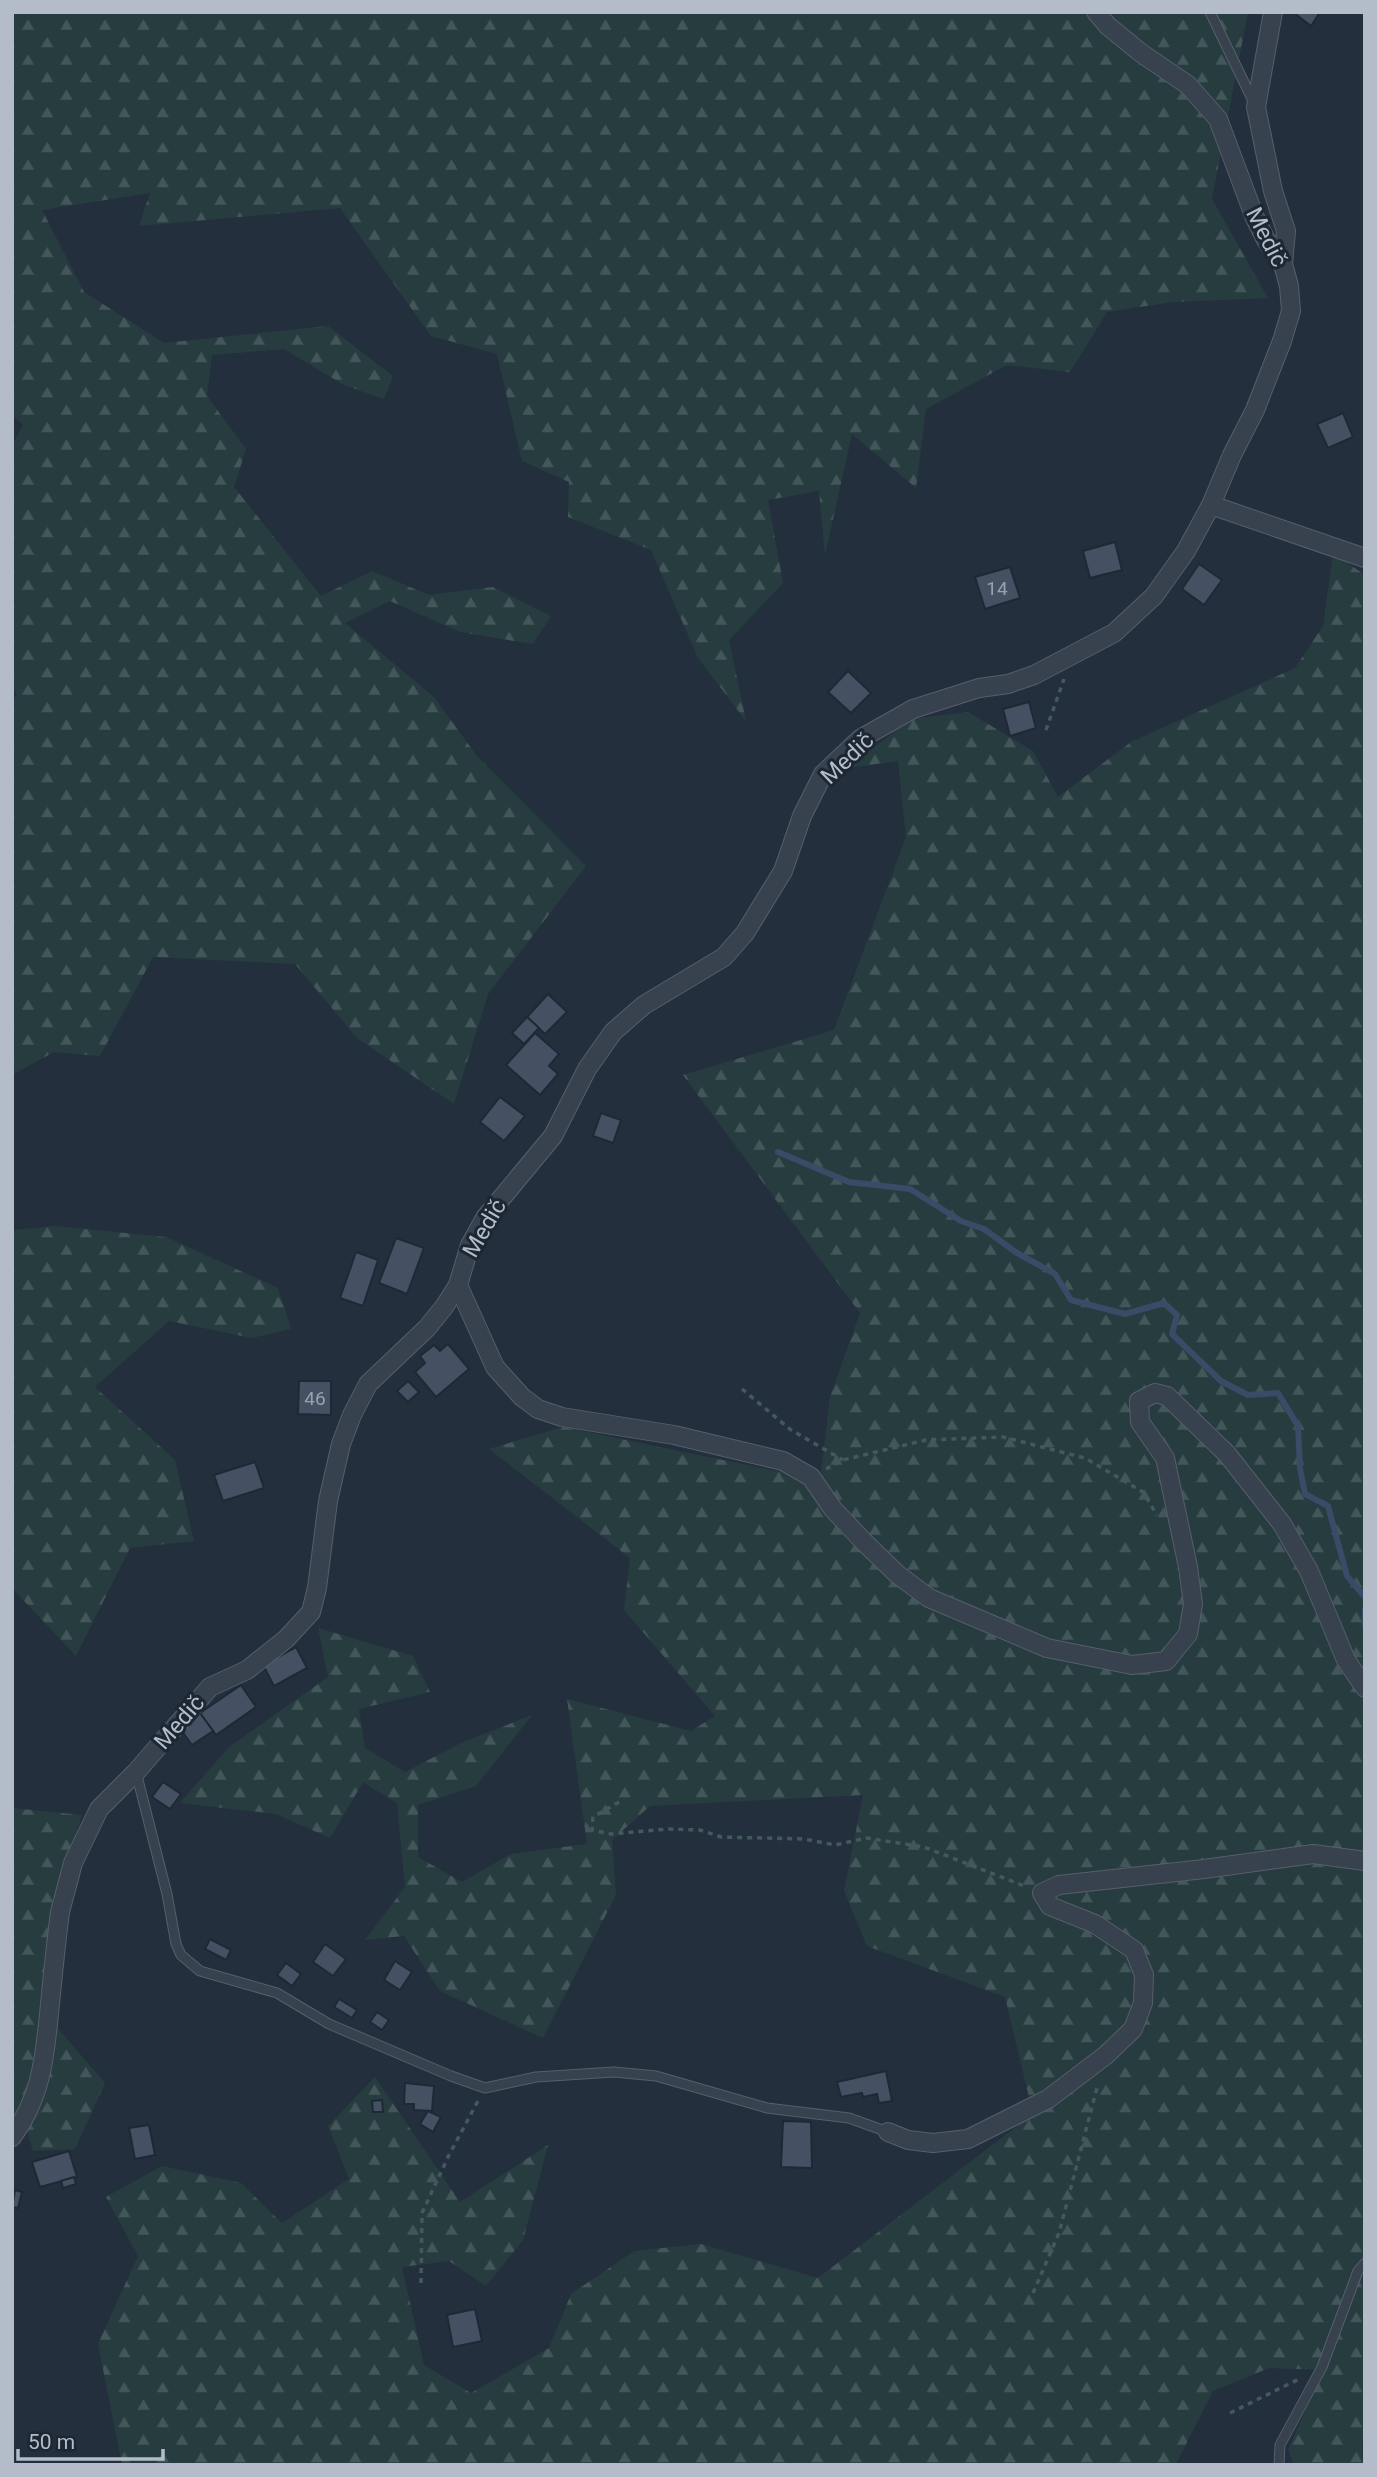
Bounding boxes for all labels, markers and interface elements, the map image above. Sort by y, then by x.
street label: Medič [1240,203,1293,271]
house number: 14 [986,577,1008,600]
street label: Medič [815,727,879,790]
street label: Medič [457,1194,512,1262]
house number: 46 [304,1387,326,1410]
street label: Medič [149,1690,210,1755]
scale bar [18,2418,163,2462]
text: 50 m [28,2430,75,2454]

